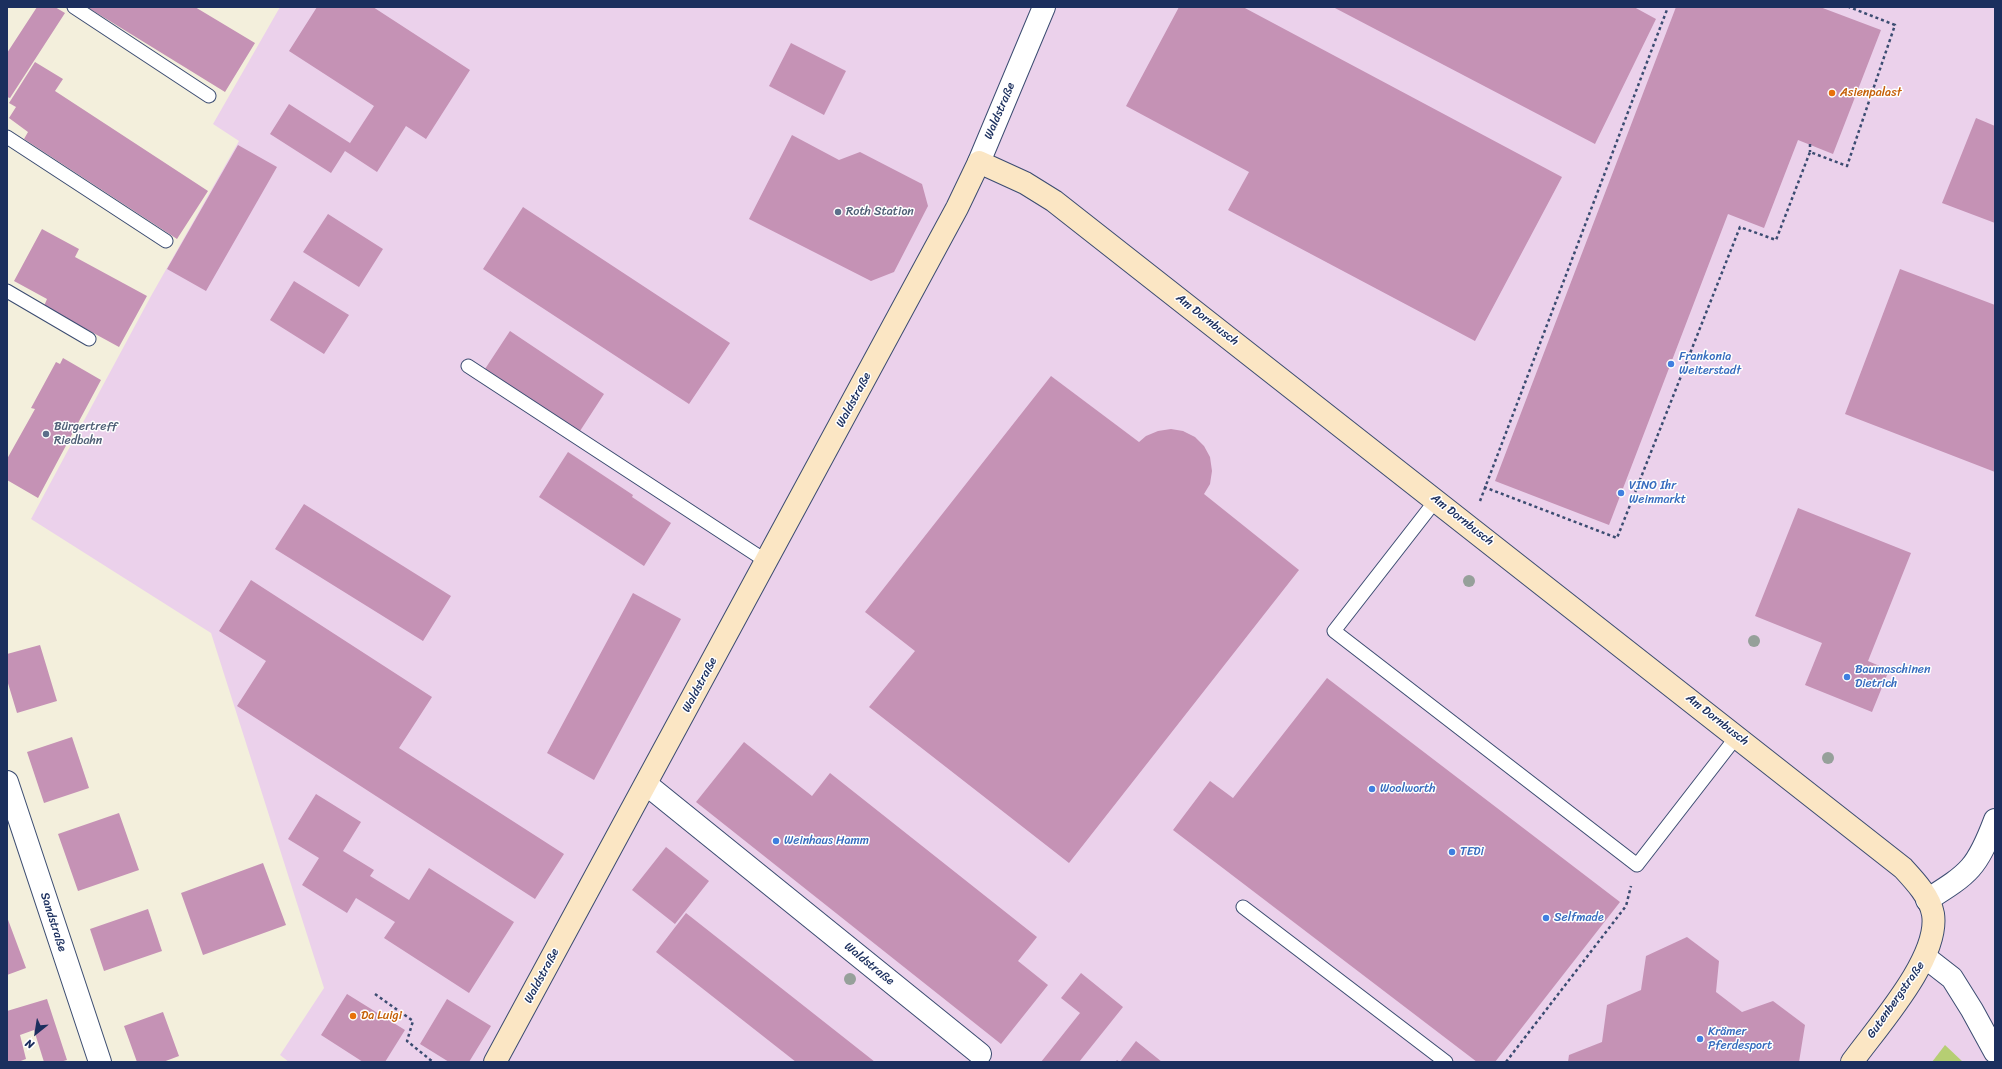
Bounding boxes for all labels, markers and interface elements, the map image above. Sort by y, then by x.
street label: Waldstraße [982,80,1018,142]
place label: Asienpalast [1840,86,1901,100]
marker: Asienpalast [1827,88,1837,98]
place label: Roth Station [846,205,914,219]
marker: Roth Station [833,207,843,217]
street label: Am Dornbusch [1173,291,1241,349]
place label: Frankonia Weiterstadt [1679,350,1741,378]
marker: Frankonia Weiterstadt [1666,359,1676,369]
street label: Waldstraße [834,370,874,430]
place label: Bürgertreff Riedbahn [54,420,117,448]
marker: Bürgertreff Riedbahn [41,429,51,439]
place label: VINO Ihr Weinmarkt [1629,479,1686,507]
marker: VINO Ihr Weinmarkt [1616,488,1626,498]
street label: Am Dornbusch [1428,491,1496,549]
street label: Waldstraße [680,655,720,715]
place label: Baumaschinen Dietrich [1855,663,1931,691]
marker: Baumaschinen Dietrich [1842,672,1852,682]
street label: Am Dornbusch [1683,691,1751,749]
place label: Woolworth [1380,782,1436,796]
marker: Woolworth [1367,784,1377,794]
place label: Weinhaus Hamm [784,834,869,848]
marker: Weinhaus Hamm [771,836,781,846]
place label: TEDi [1460,845,1484,859]
marker: TEDi [1447,847,1457,857]
street label: Sandstraße [37,891,69,953]
place label: Selfmade [1554,911,1604,925]
marker: Selfmade [1541,913,1551,923]
street label: Waldstraße [841,939,897,989]
street label: Waldstraße [522,946,562,1006]
street label: Gutenbergstraße [1864,959,1928,1041]
place label: Da Luigi [361,1009,402,1023]
marker: Da Luigi [348,1011,358,1021]
north arrow [16,1013,56,1053]
place label: Krämer Pferdesport [1708,1025,1772,1053]
text: N [22,1034,38,1054]
marker: Krämer Pferdesport [1695,1034,1705,1044]

